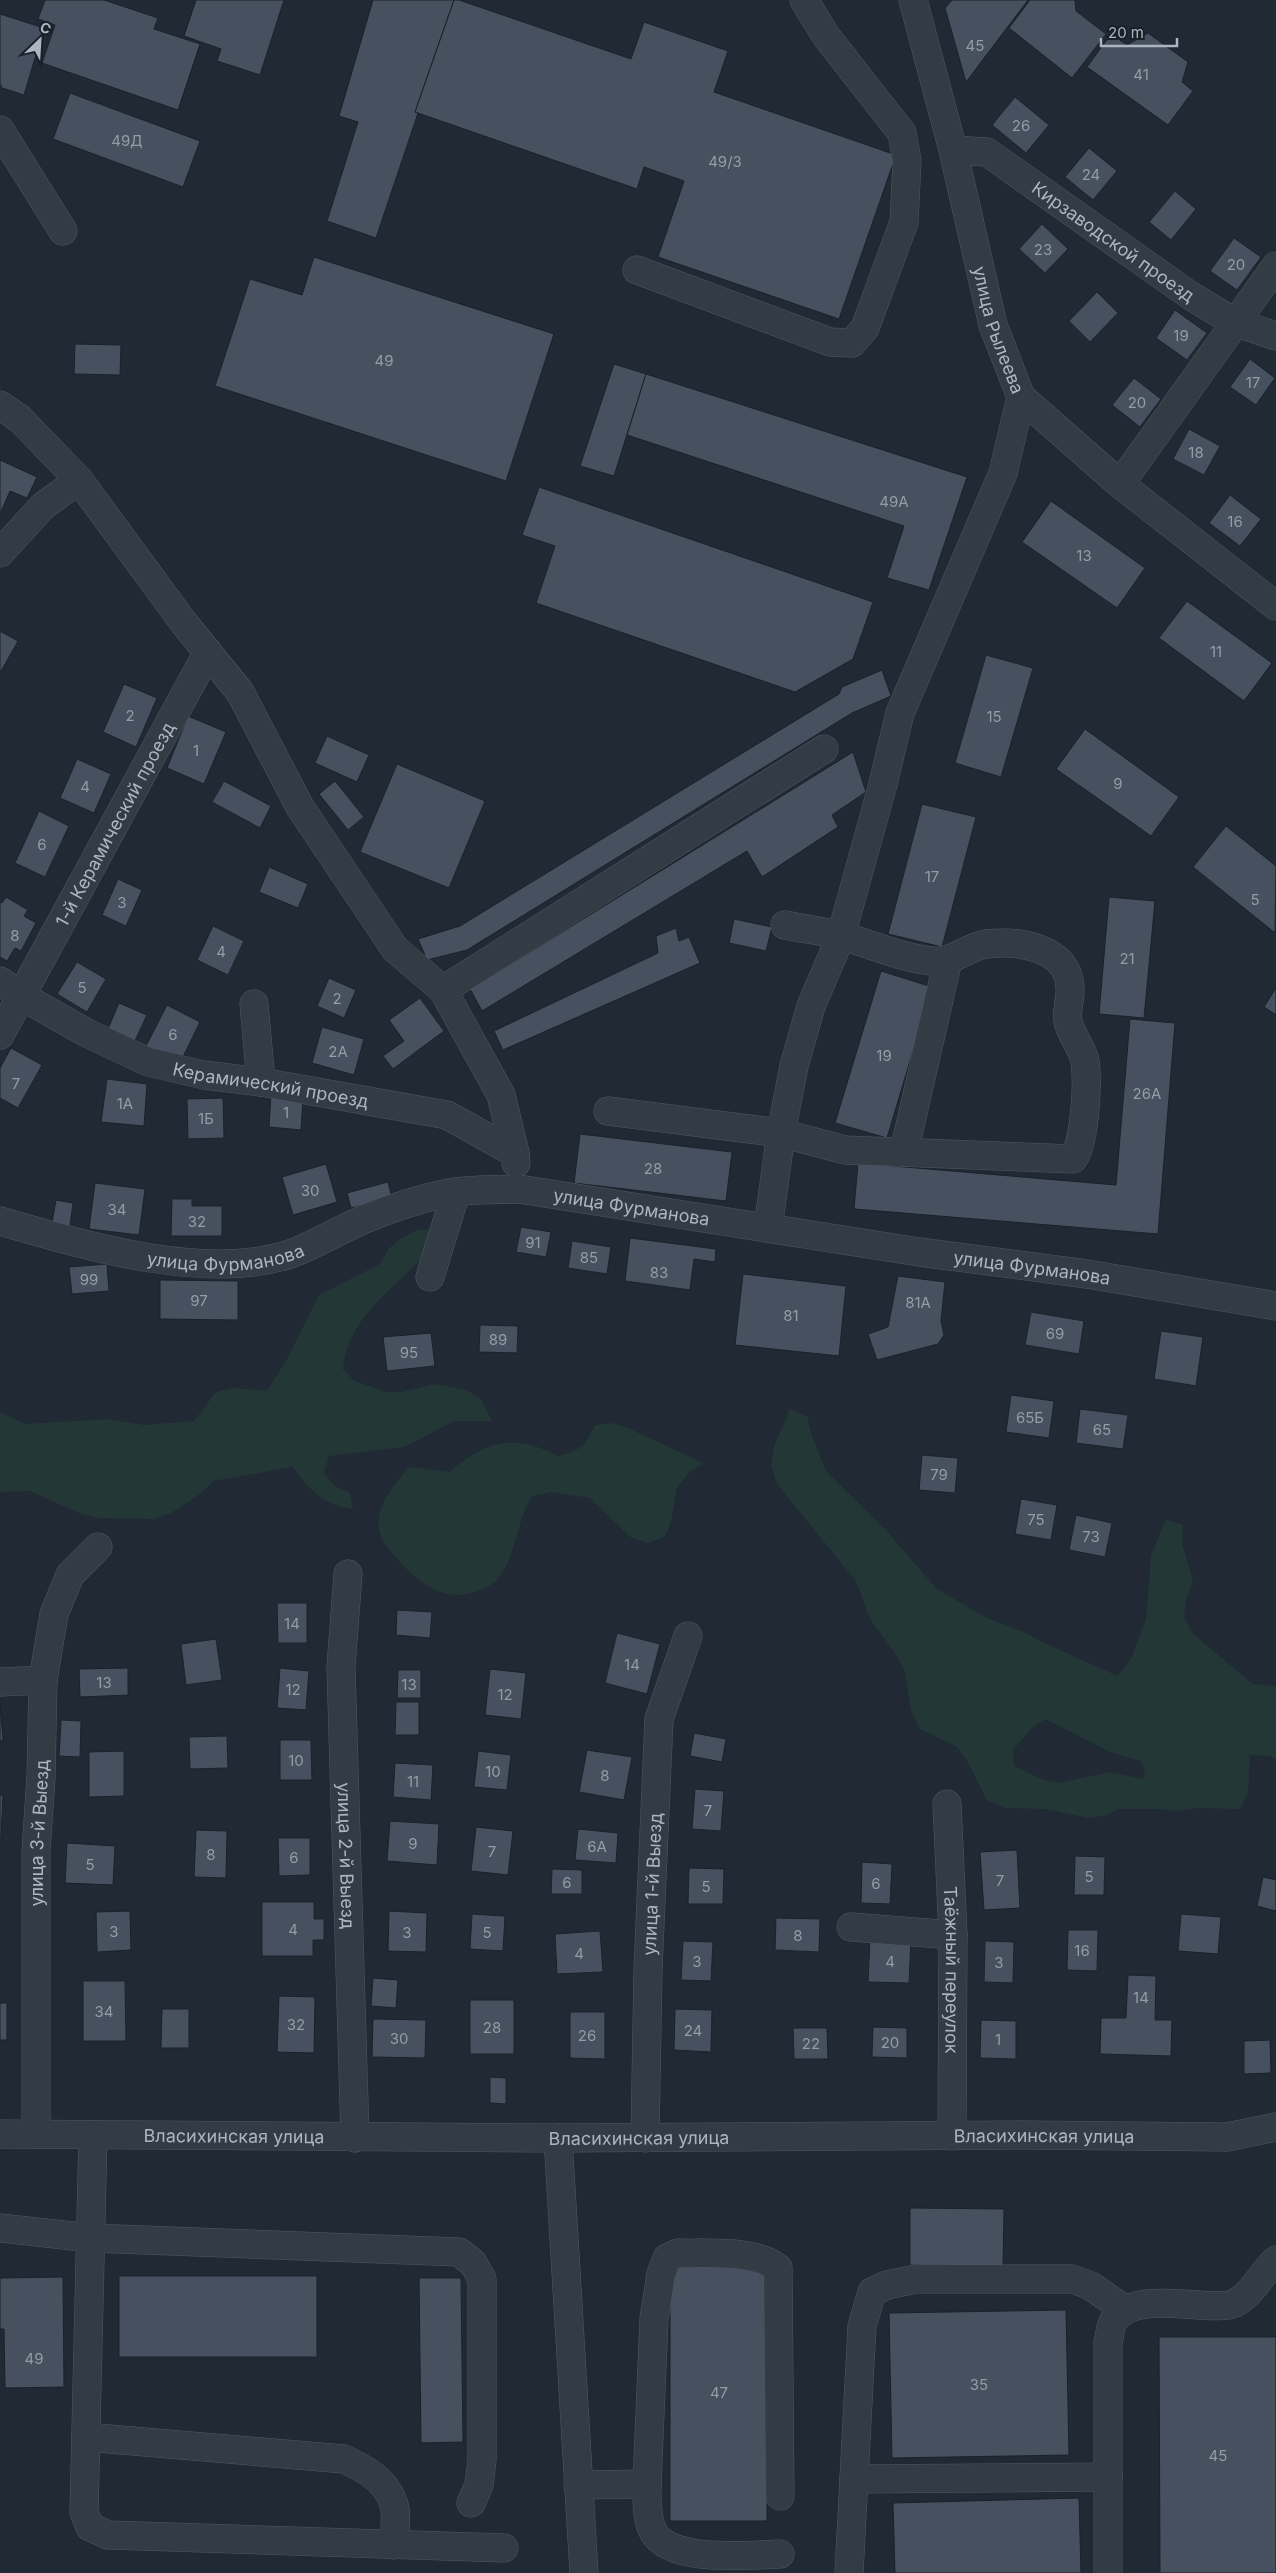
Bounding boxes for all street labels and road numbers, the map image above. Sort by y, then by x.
street label: Кирзаводской проезд [1028,177,1199,306]
street label: улица Рылеева [969,264,1029,396]
street label: 1-й Керамический проезд [51,718,179,930]
street label: Керамический проезд [171,1058,370,1111]
street label: улица Фурманова [552,1184,711,1229]
street label: улица Фурманова [146,1239,307,1275]
street label: улица Фурманова [952,1246,1112,1288]
street label: улица 3-й Выезд [26,1759,52,1907]
street label: улица 2-й Выезд [334,1782,359,1929]
street label: улица 1-й Выезд [638,1812,665,1956]
street label: Таёжный переулок [940,1886,964,2054]
street label: Власихинская улица [954,2124,1134,2147]
street label: Власихинская улица [144,2125,324,2147]
street label: Власихинская улица [549,2126,729,2149]

